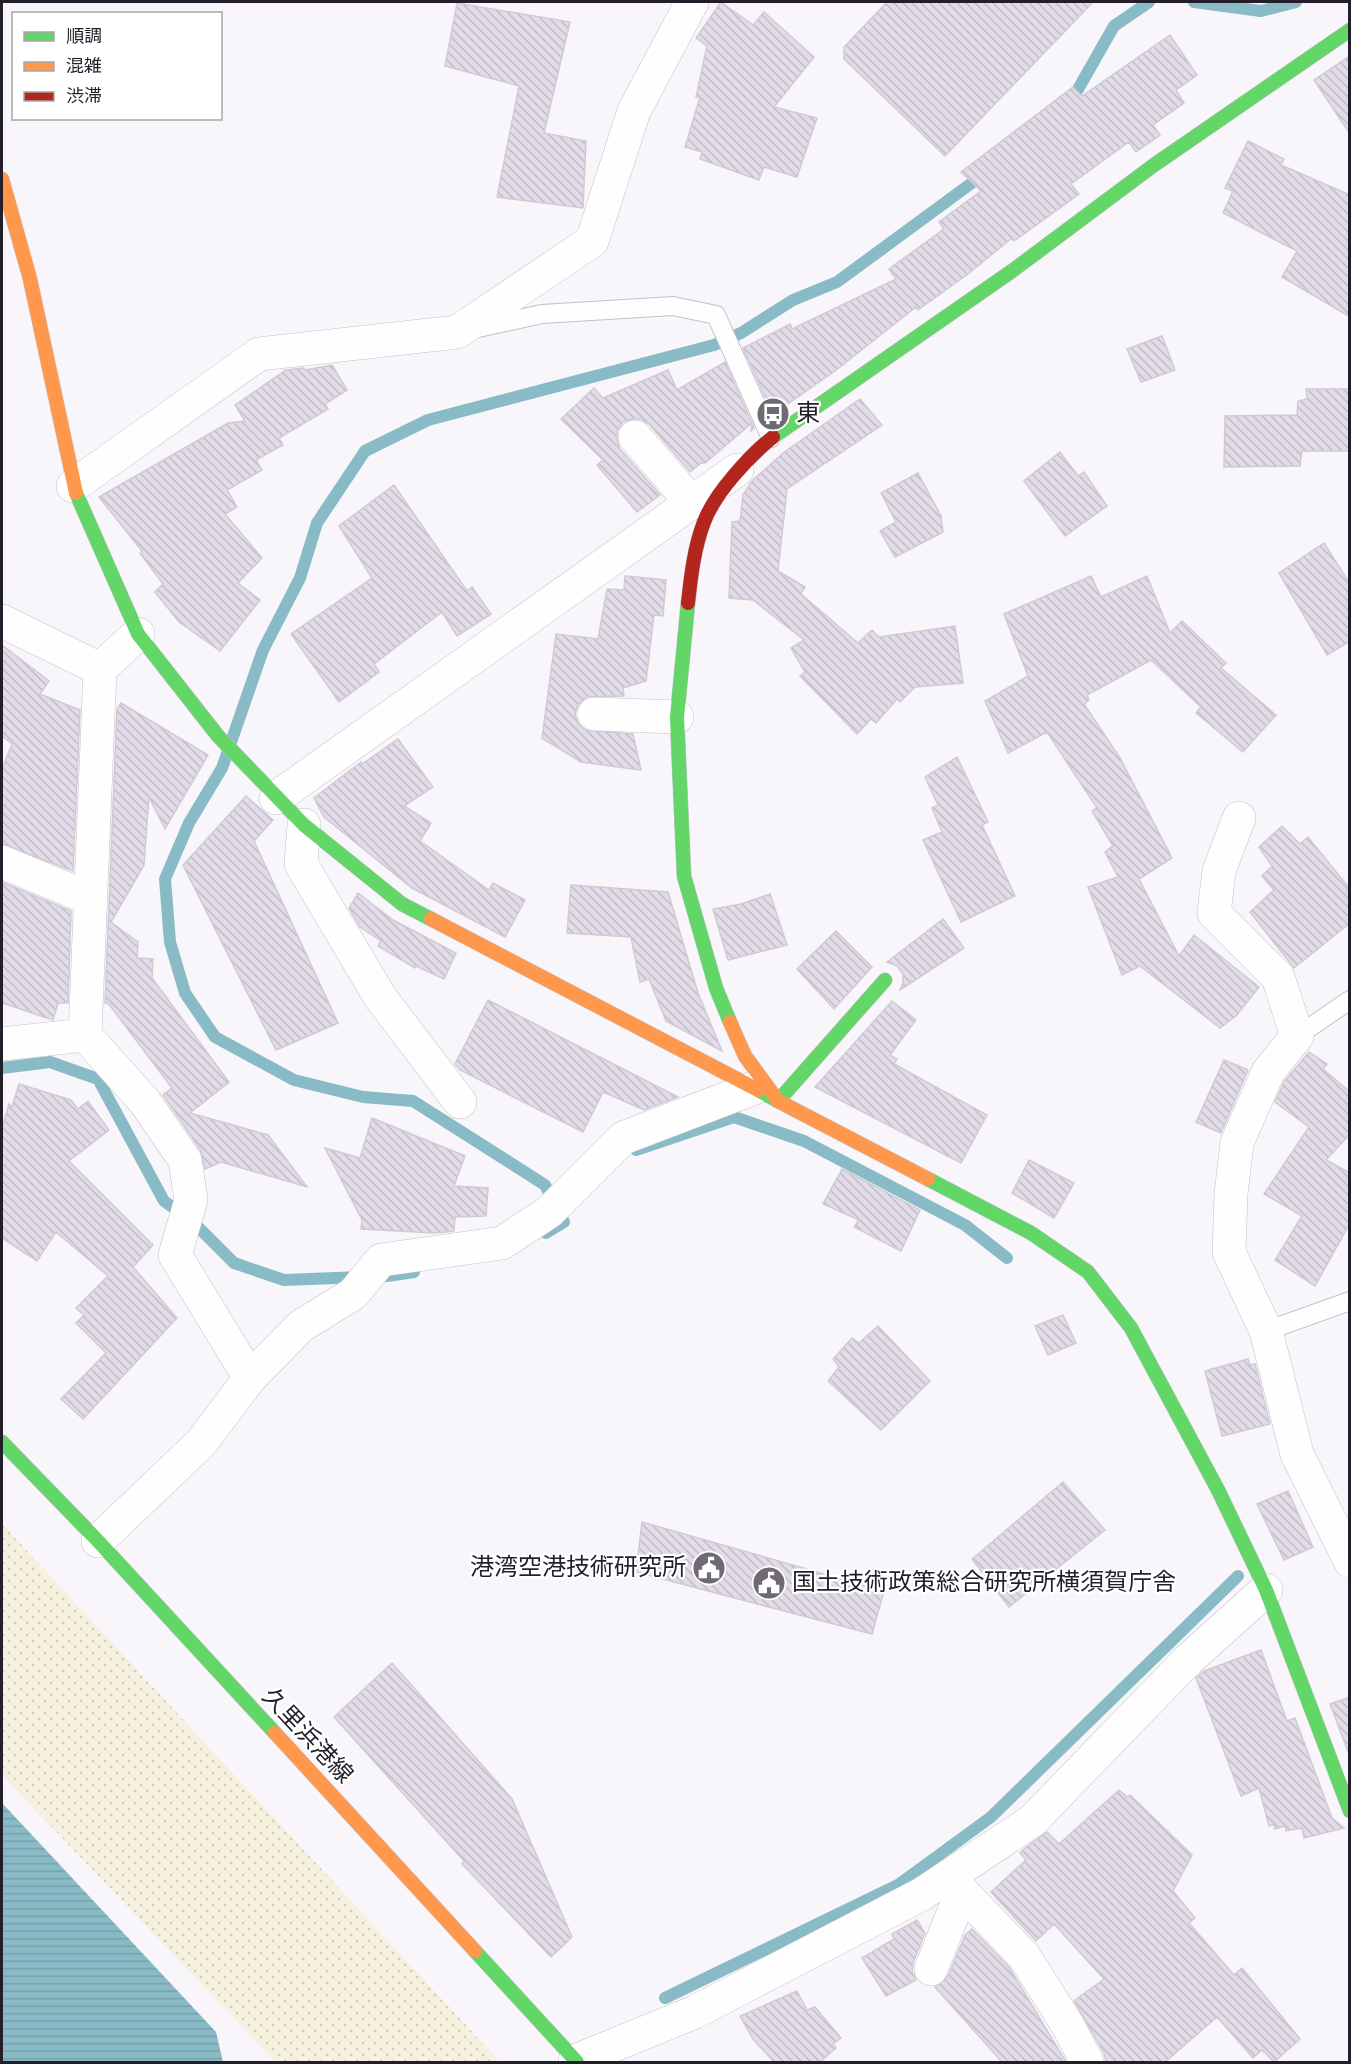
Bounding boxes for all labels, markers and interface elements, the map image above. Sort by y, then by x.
legend [12,12,222,120]
text: 順調 [66,28,102,46]
text: 混雑 [66,56,102,76]
text: 渋滞 [66,87,102,106]
bus stop icon: 東 [755,396,791,432]
place label: 東 [796,400,820,426]
public building icon: 港湾空港技術研究所 [691,1550,727,1586]
place label: 港湾空港技術研究所 [470,1554,686,1580]
public building icon: 国土技術政策総合研究所横須賀庁舎 [751,1565,787,1601]
place label: 国土技術政策総合研究所横須賀庁舎 [792,1569,1176,1595]
street label: 久里浜港線 [257,1683,358,1788]

